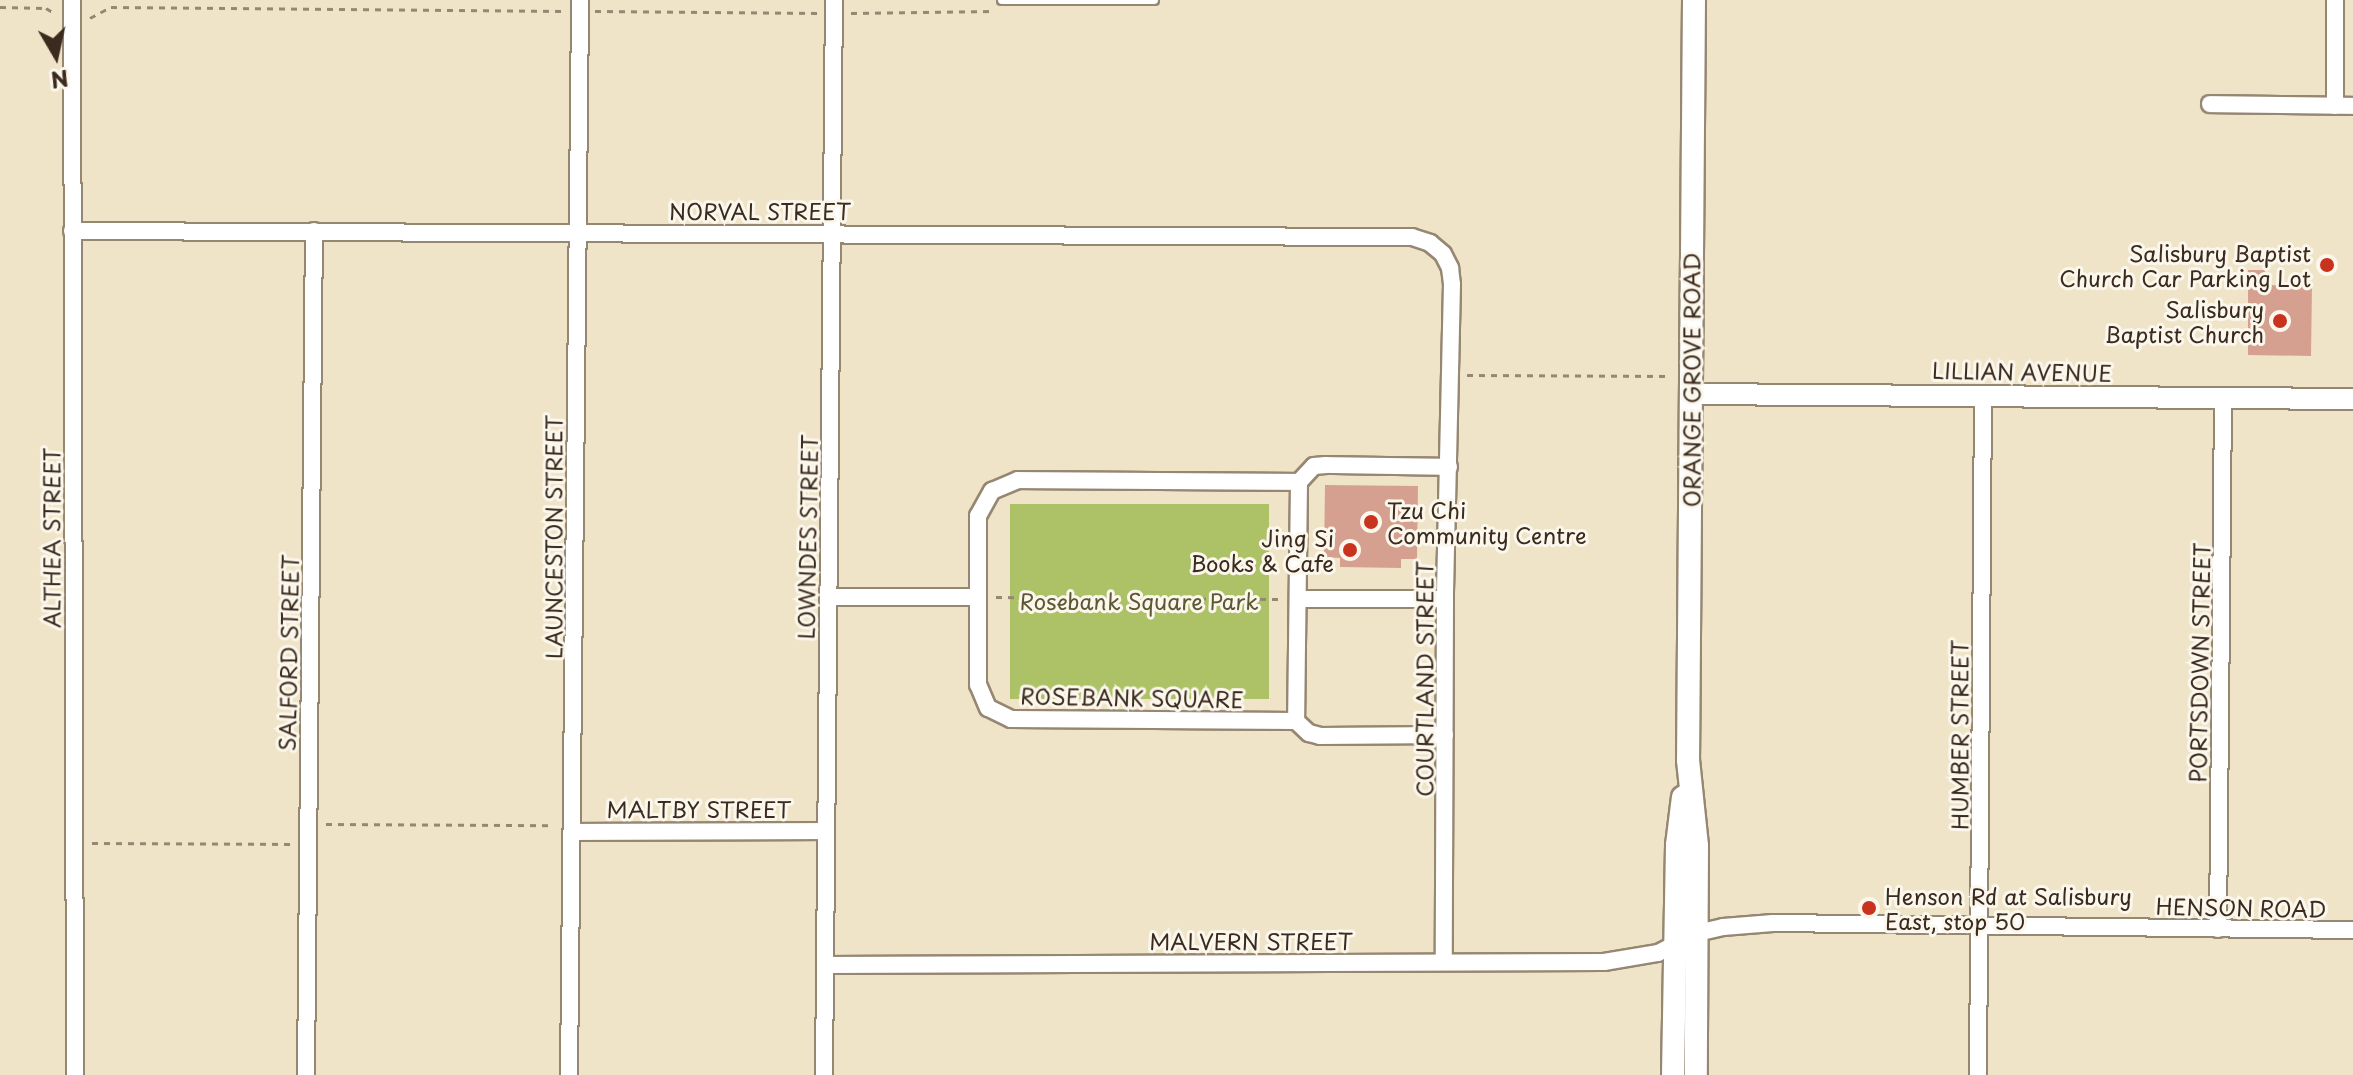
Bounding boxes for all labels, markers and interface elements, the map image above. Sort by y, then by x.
north arrow [16,16,96,96]
text: N [49,63,71,98]
street label: NORVAL STREET [667,198,853,224]
place label: Salisbury Baptist Church Car Parking Lot [2058,239,2311,290]
street label: ORANGE GROVE ROAD [1678,250,1704,510]
marker: Salisbury Baptist Church Car Parking Lot [2318,256,2336,274]
place label: Salisbury Baptist Church [2104,295,2264,346]
marker: Salisbury Baptist Church [2271,312,2289,330]
street label: LILLIAN AVENUE [1931,356,2113,386]
street label: LAUNCESTON STREET [540,413,566,661]
street label: LOWNDES STREET [792,433,822,641]
street label: ALTHEA STREET [38,447,64,629]
place label: Tzu Chi Community Centre [1387,496,1589,548]
marker: Tzu Chi Community Centre [1362,513,1380,531]
place label: Jing Si Books & Cafe [1190,524,1334,576]
marker: Jing Si Books & Cafe [1341,541,1359,559]
street label: PORTSDOWN STREET [2184,541,2214,785]
street label: SALFORD STREET [273,554,303,752]
street label: COURTLAND STREET [1411,561,1437,797]
park label: Rosebank Square Park [1020,588,1258,614]
street label: HUMBER STREET [1946,639,1972,831]
street label: ROSEBANK SQUARE [1018,682,1246,712]
street label: MALTBY STREET [606,796,792,822]
place label: Henson Rd at Salisbury East, stop 50 [1885,882,2134,934]
street label: HENSON ROAD [2156,892,2326,922]
marker: Henson Rd at Salisbury East, stop 50 [1860,899,1878,917]
street label: MALVERN STREET [1148,928,1354,954]

